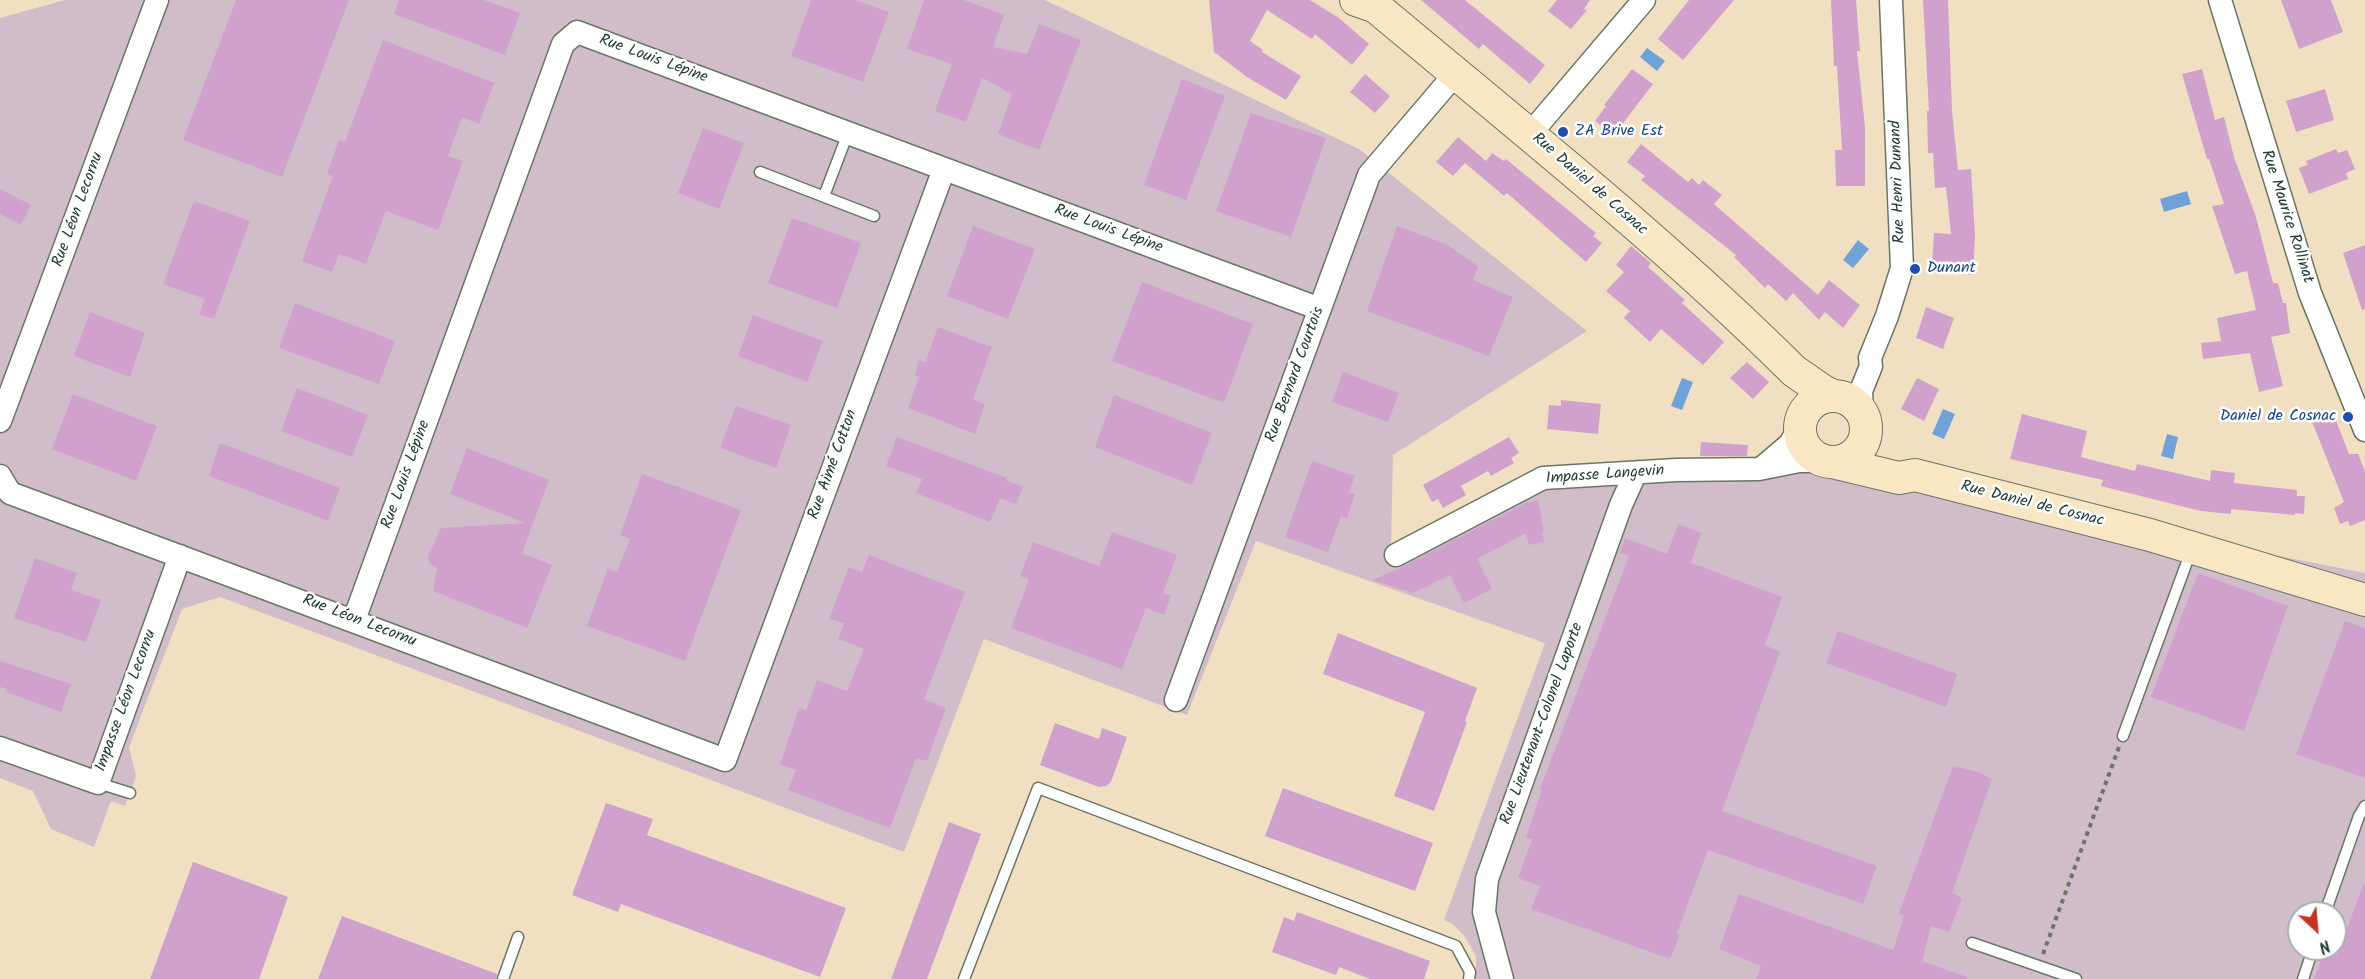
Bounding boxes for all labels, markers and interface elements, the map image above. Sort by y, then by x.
street label: Rue Louis Lépine [596,31,710,89]
street label: Rue Henri Dunand [1887,120,1911,244]
place label: ZA Brive Est [1575,122,1663,142]
marker: ZA Brive Est [1556,125,1570,139]
street label: Rue Daniel de Cosnac [1527,130,1651,240]
street label: Rue Maurice Rollinat [2255,148,2317,286]
street label: Rue Léon Lecornu [49,150,109,270]
street label: Rue Louis Lépine [1051,201,1165,259]
place label: Dunant [1927,259,1976,279]
marker: Dunant [1908,262,1922,276]
street label: Rue Bernard Courtois [1263,305,1329,445]
place label: Daniel de Cosnac [2220,407,2336,427]
street label: Rue Aimé Cotton [805,408,863,522]
marker: Daniel de Cosnac [2341,410,2355,424]
street label: Rue Louis Lépine [378,418,436,532]
street label: Impasse Langevin [1545,462,1665,490]
street label: Rue Daniel de Cosnac [1958,478,2106,532]
street label: Rue Léon Lecornu [299,591,419,653]
street label: Rue Lieutenant-Colonel Laporte [1497,620,1589,828]
street label: Impasse Léon Lecornu [92,627,162,775]
north arrow [2287,901,2347,961]
text: N [2314,932,2334,959]

